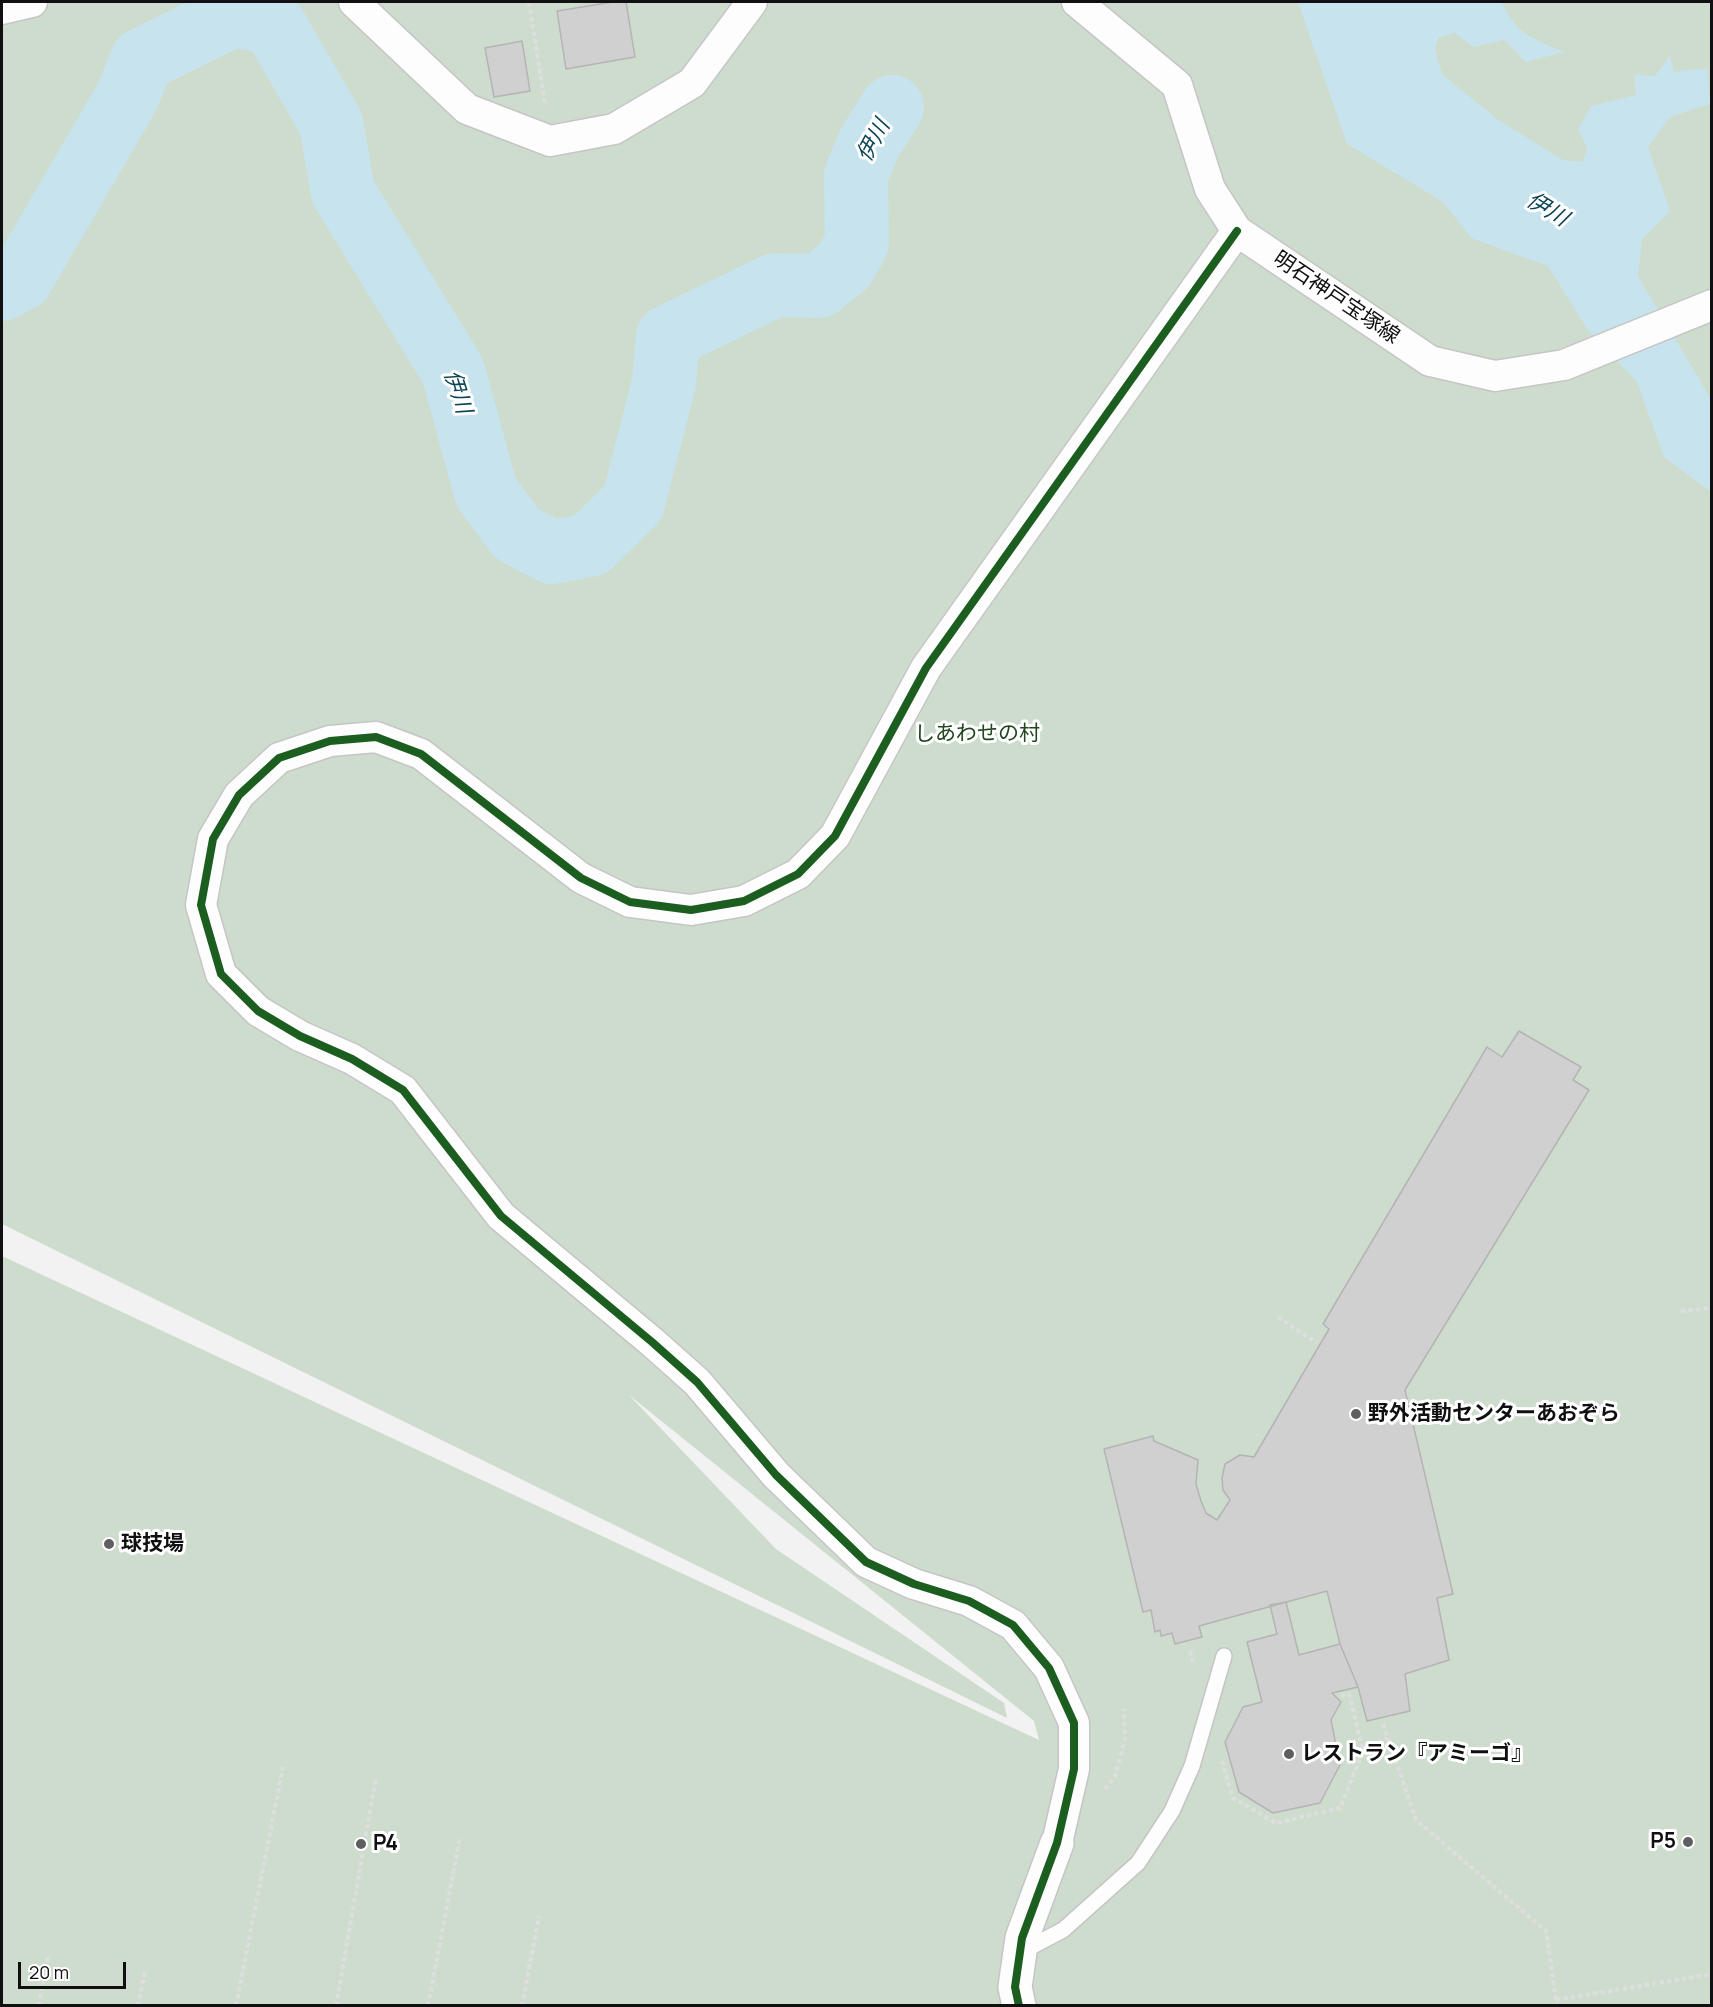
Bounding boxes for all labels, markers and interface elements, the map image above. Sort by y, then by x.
water label: 伊川 [852,115,896,167]
water label: 伊川 [1521,187,1573,233]
street label: 明石神戸宝塚線 [1268,246,1404,350]
water label: 伊川 [438,367,476,417]
park label: しあわせの村 [914,721,1040,747]
place label: 野外活動センターあおぞら [1368,1401,1620,1427]
marker: 野外活動センターあおぞら [1349,1407,1363,1421]
place label: 球技場 [121,1531,184,1557]
marker: 球技場 [102,1537,116,1551]
place label: レストラン『アミーゴ』 [1301,1741,1532,1767]
marker: レストラン『アミーゴ』 [1282,1747,1296,1761]
place label: P5 [1650,1829,1676,1855]
place label: P4 [373,1831,398,1857]
marker: P5 [1681,1835,1695,1849]
marker: P4 [354,1837,368,1851]
scale bar [21,1950,129,1988]
text: 20 m [29,1960,69,1984]

